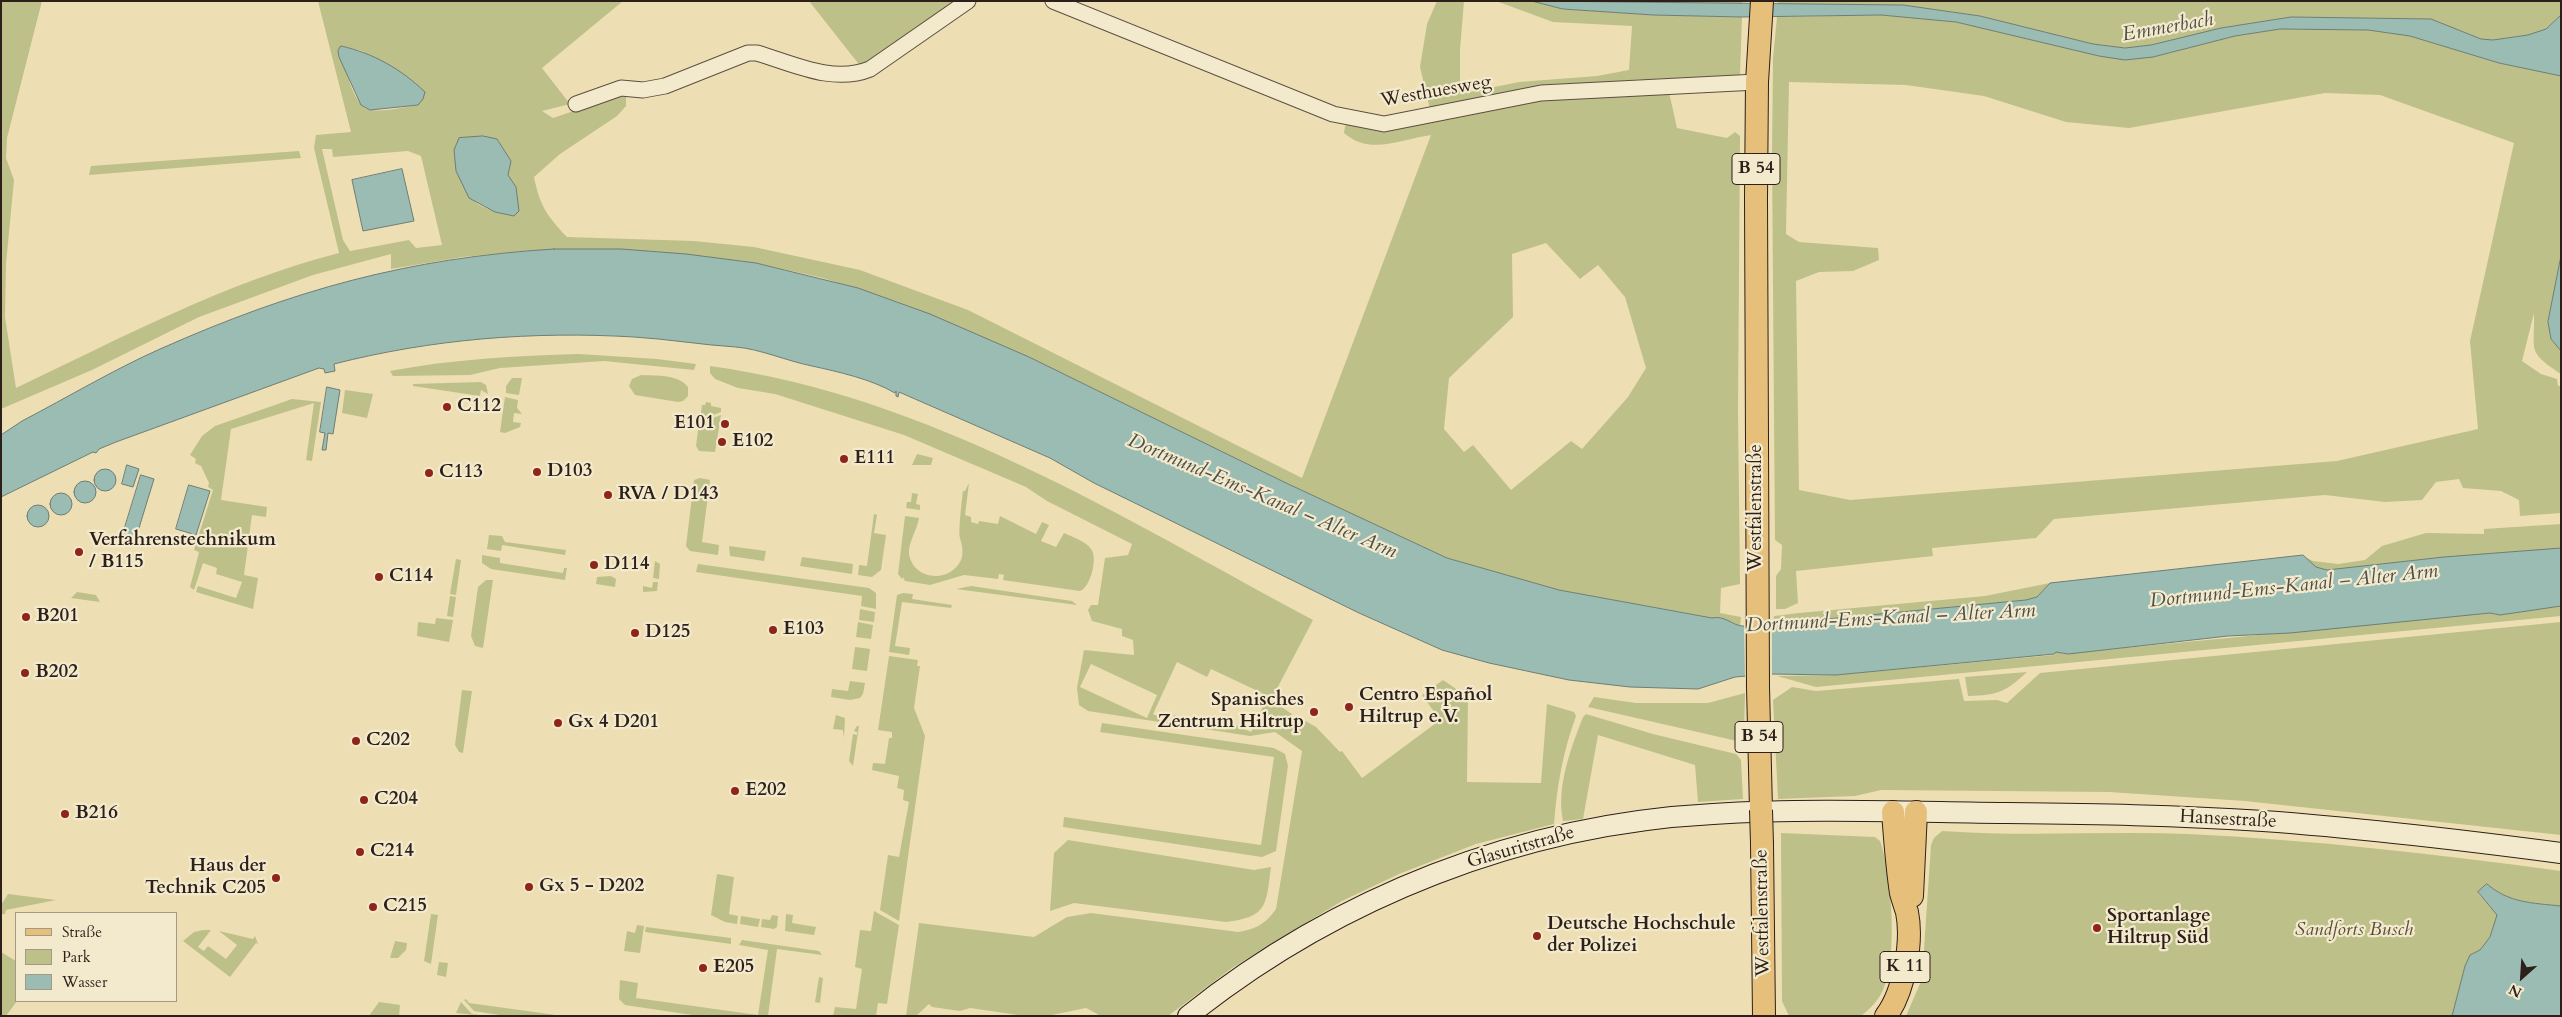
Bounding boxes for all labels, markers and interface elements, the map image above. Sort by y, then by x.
water label: Emmerbach [2121,8,2215,48]
street label: Westhuesweg [1379,71,1493,113]
road number: B 54 [1732,153,1780,184]
place label: C112 [457,396,501,418]
marker: C112 [441,401,453,413]
place label: E101 [674,413,715,435]
marker: E101 [719,418,731,430]
water label: Dortmund-Ems-Kanal – Alter Arm [1124,429,1400,565]
place label: E102 [732,431,773,453]
marker: E102 [716,436,728,448]
street label: Westfalenstraße [1746,444,1768,572]
place label: E111 [854,448,895,470]
marker: E111 [838,453,850,465]
place label: D103 [547,461,592,483]
place label: C113 [439,462,483,484]
marker: D103 [531,466,543,478]
marker: C113 [423,467,435,479]
place label: RVA / D143 [618,484,719,506]
marker: RVA / D143 [602,489,614,501]
place label: Verfahrenstechnikum / B115 [89,530,276,574]
marker: Verfahrenstechnikum / B115 [73,546,85,558]
place label: D114 [604,554,649,576]
marker: D114 [588,559,600,571]
water label: Dortmund-Ems-Kanal – Alter Arm [2149,560,2439,614]
place label: C114 [389,566,433,588]
marker: C114 [373,571,385,583]
water label: Dortmund-Ems-Kanal – Alter Arm [1746,599,2036,639]
place label: B201 [36,606,79,628]
marker: B201 [20,611,32,623]
place label: E103 [783,619,824,641]
place label: D125 [645,622,690,644]
marker: E103 [767,624,779,636]
marker: D125 [629,627,641,639]
place label: B202 [35,662,78,684]
marker: B202 [19,667,31,679]
place label: Centro Español Hiltrup e.V. [1359,685,1492,729]
place label: Spanisches Zentrum Hiltrup [1157,690,1304,734]
marker: Centro Español Hiltrup e.V. [1343,701,1355,713]
marker: Spanisches Zentrum Hiltrup [1308,706,1320,718]
place label: Gx 4 D201 [568,712,659,734]
marker: Gx 4 D201 [552,717,564,729]
road number: B 54 [1735,722,1783,752]
place label: C202 [366,730,410,752]
marker: C202 [350,735,362,747]
place label: E202 [745,780,786,802]
marker: E202 [729,785,741,797]
place label: C204 [374,789,418,811]
marker: C204 [358,794,370,806]
place label: B216 [75,803,118,825]
street label: Hansestraße [2179,806,2277,834]
marker: B216 [59,808,71,820]
street label: Glasuritstraße [1465,822,1577,874]
place label: C214 [370,841,414,863]
marker: C214 [354,846,366,858]
street label: Westfalenstraße [1750,849,1776,977]
place label: Haus der Technik C205 [145,856,266,900]
marker: Haus der Technik C205 [270,872,282,884]
place label: Gx 5 - D202 [539,876,644,898]
marker: Gx 5 - D202 [523,881,535,893]
place label: C215 [383,896,427,918]
marker: C215 [367,901,379,913]
place label: Sportanlage Hiltrup Süd [2107,906,2211,950]
legend [15,912,178,1002]
place label: Deutsche Hochschule der Polizei [1547,914,1736,958]
park label: Sandforts Busch [2295,920,2413,942]
text: Straße [62,922,102,942]
marker: Sportanlage Hiltrup Süd [2091,922,2103,934]
marker: Deutsche Hochschule der Polizei [1531,930,1543,942]
text: Park [62,947,91,967]
road number: K 11 [1880,952,1930,982]
north arrow [2497,952,2547,1002]
place label: E205 [713,957,754,979]
marker: E205 [697,962,709,974]
text: Wasser [62,972,107,992]
text: N [2506,980,2525,1002]

